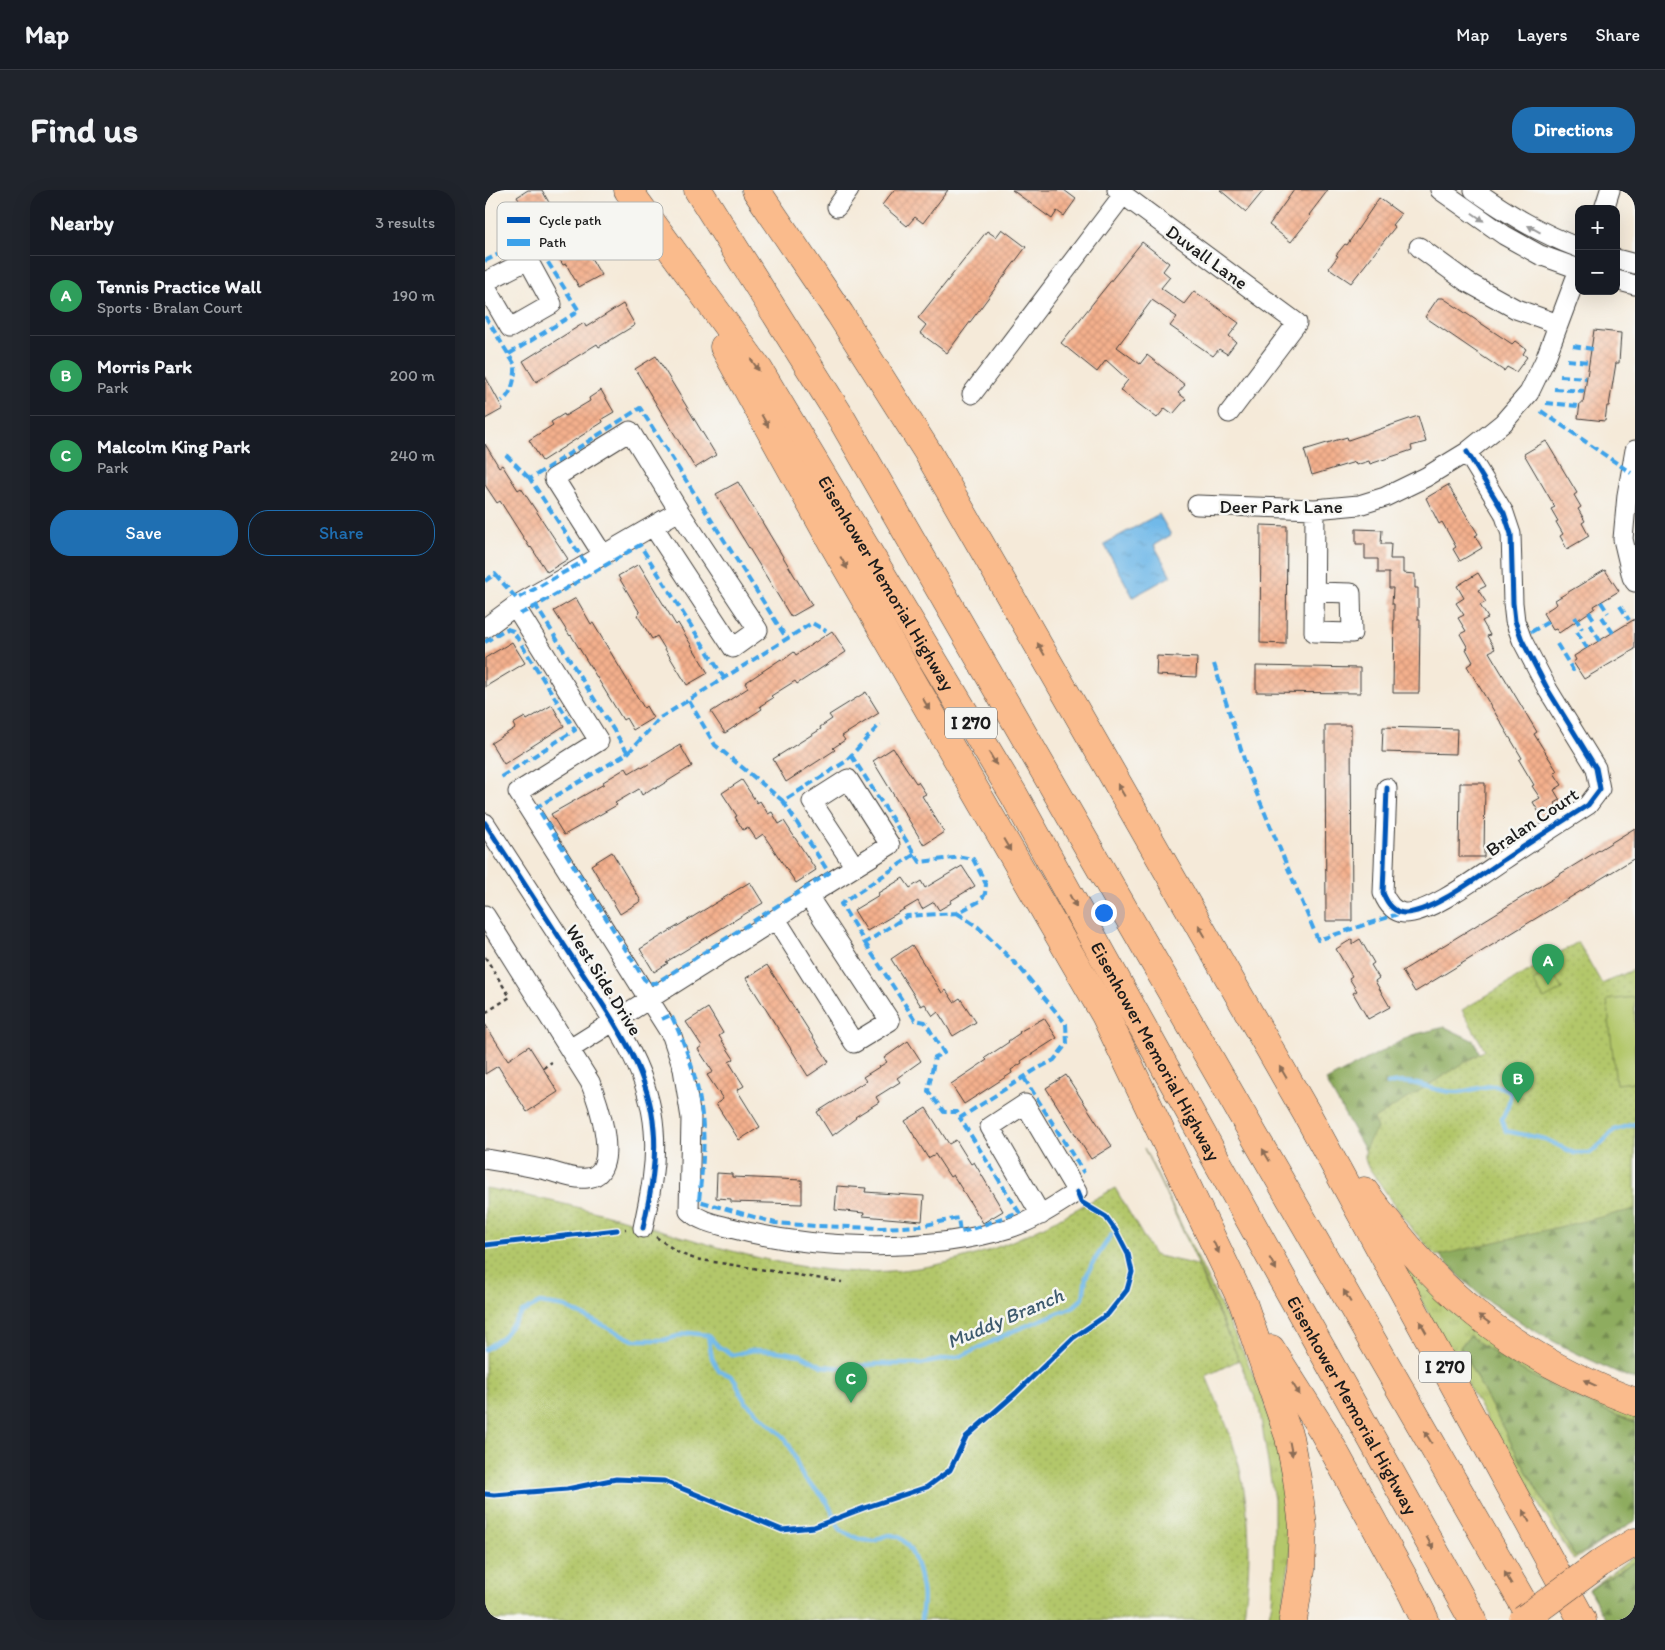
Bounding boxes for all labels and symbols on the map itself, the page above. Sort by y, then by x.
legend [497,202,663,260]
text: Cycle path [539,212,602,229]
one-way arrow [1471,212,1485,222]
street label: Duvall Lane [1162,220,1252,294]
one-way arrow [1527,224,1541,233]
text: Path [539,234,566,251]
one-way arrow [750,359,760,372]
one-way arrow [761,414,769,429]
street label: Eisenhower Memorial Highway [813,471,960,695]
street label: Deer Park Lane [1219,495,1343,518]
one-way arrow [840,557,849,570]
one-way arrow [1036,643,1045,656]
one-way arrow [921,697,930,711]
road number: I 270 [945,708,997,738]
one-way arrow [988,753,997,766]
street label: Bralan Court [1481,783,1583,861]
one-way arrow [1117,784,1126,797]
one-way arrow [1002,838,1011,851]
one-way arrow [1069,894,1077,908]
your location [1091,900,1117,926]
street label: West Side Drive [561,920,647,1040]
one-way arrow [1198,925,1207,938]
street label: Eisenhower Memorial Highway [1086,937,1226,1165]
pin: A [1532,944,1564,985]
pin: B [1502,1062,1534,1103]
one-way arrow [1279,1065,1287,1080]
one-way arrow [1261,1148,1270,1162]
one-way arrow [1212,1240,1220,1254]
one-way arrow [1269,1257,1278,1271]
water label: Muddy Branch [943,1283,1067,1353]
one-way arrow [1342,1289,1351,1302]
street label: Eisenhower Memorial Highway [1282,1291,1423,1518]
one-way arrow [1477,1314,1491,1324]
one-way arrow [1419,1319,1427,1334]
road number: I 270 [1419,1352,1471,1382]
pin: C [835,1362,867,1403]
one-way arrow [1583,1379,1597,1387]
one-way arrow [1292,1383,1301,1396]
one-way arrow [1423,1430,1432,1443]
one-way arrow [1288,1441,1296,1457]
one-way arrow [1521,1509,1530,1522]
one-way arrow [1426,1536,1434,1550]
one-way arrow [1504,1571,1513,1584]

